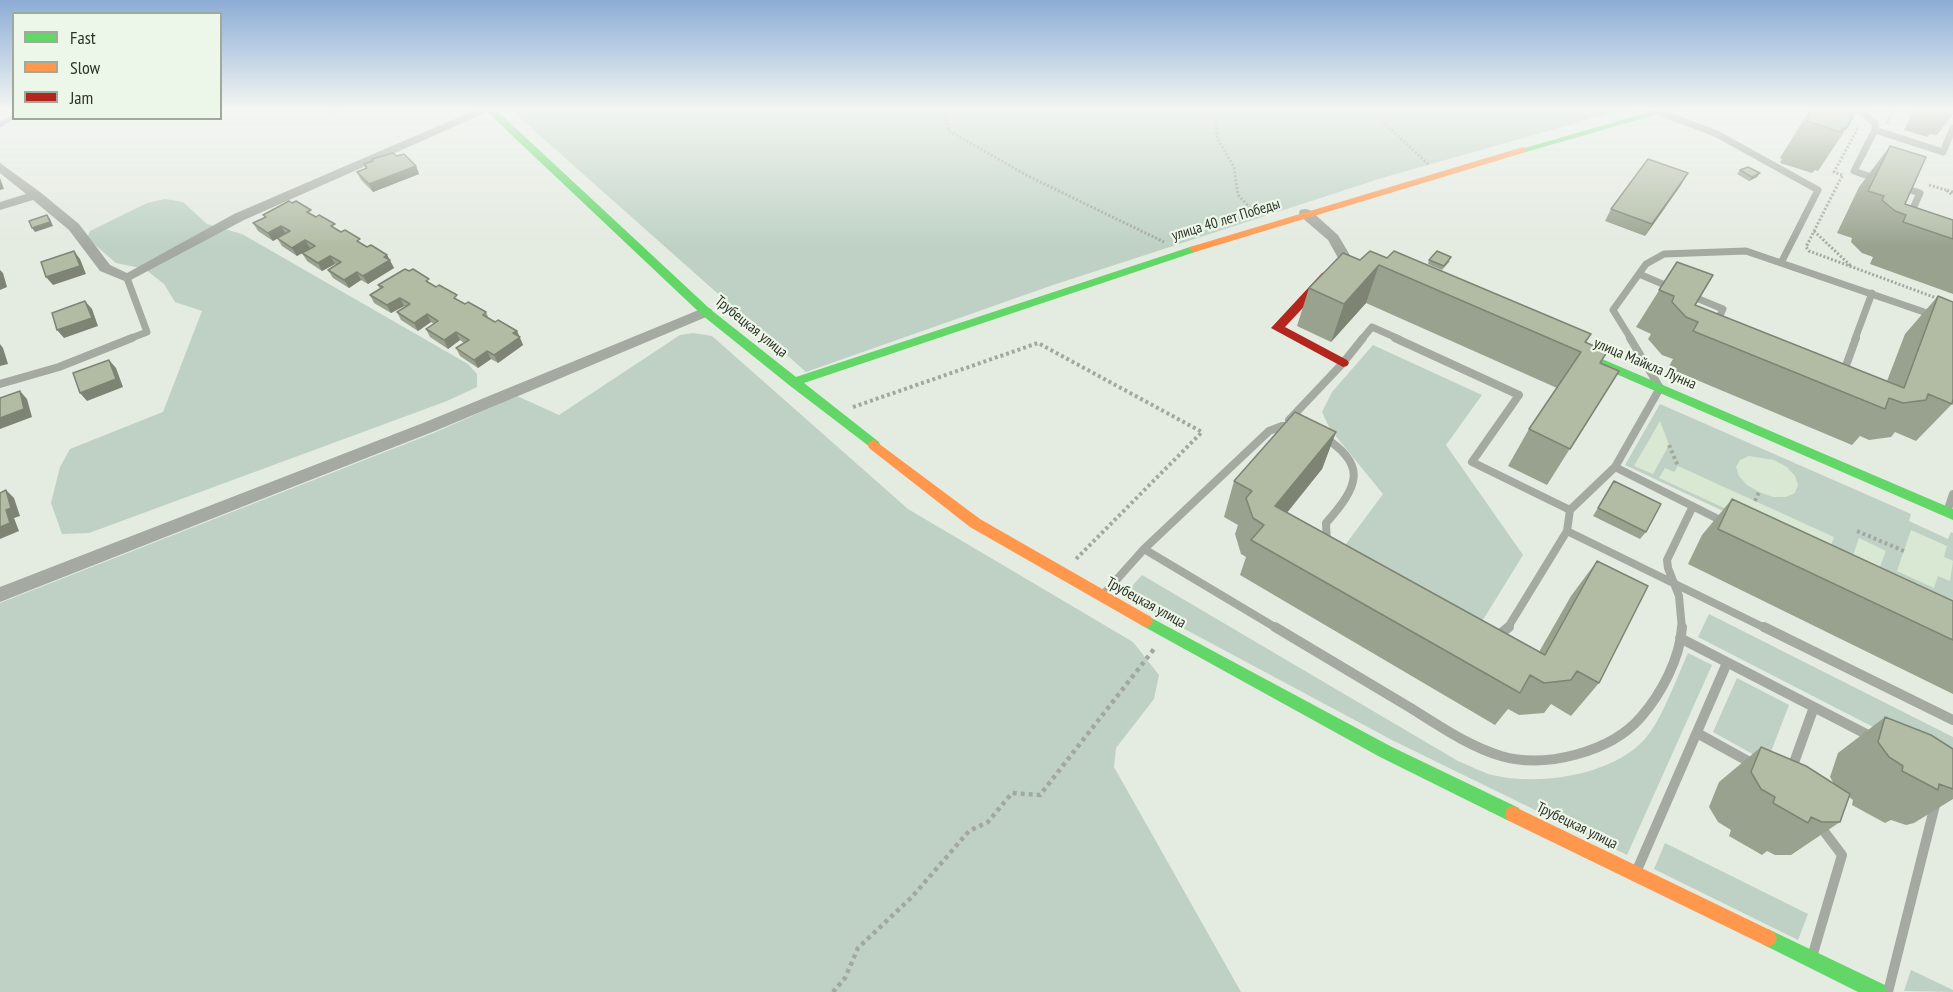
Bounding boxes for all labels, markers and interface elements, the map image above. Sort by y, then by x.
legend [12,12,222,120]
text: Fast [70,26,96,49]
text: Slow [70,56,100,79]
text: Jam [70,86,93,109]
street label: улица 40 лет Победы [1170,195,1282,245]
street label: Трубецкая улица [711,292,791,362]
street label: улица Майкла Лунна [1591,334,1699,394]
street label: Трубецкая улица [1103,574,1189,632]
street label: Трубецкая улица [1533,799,1621,853]

